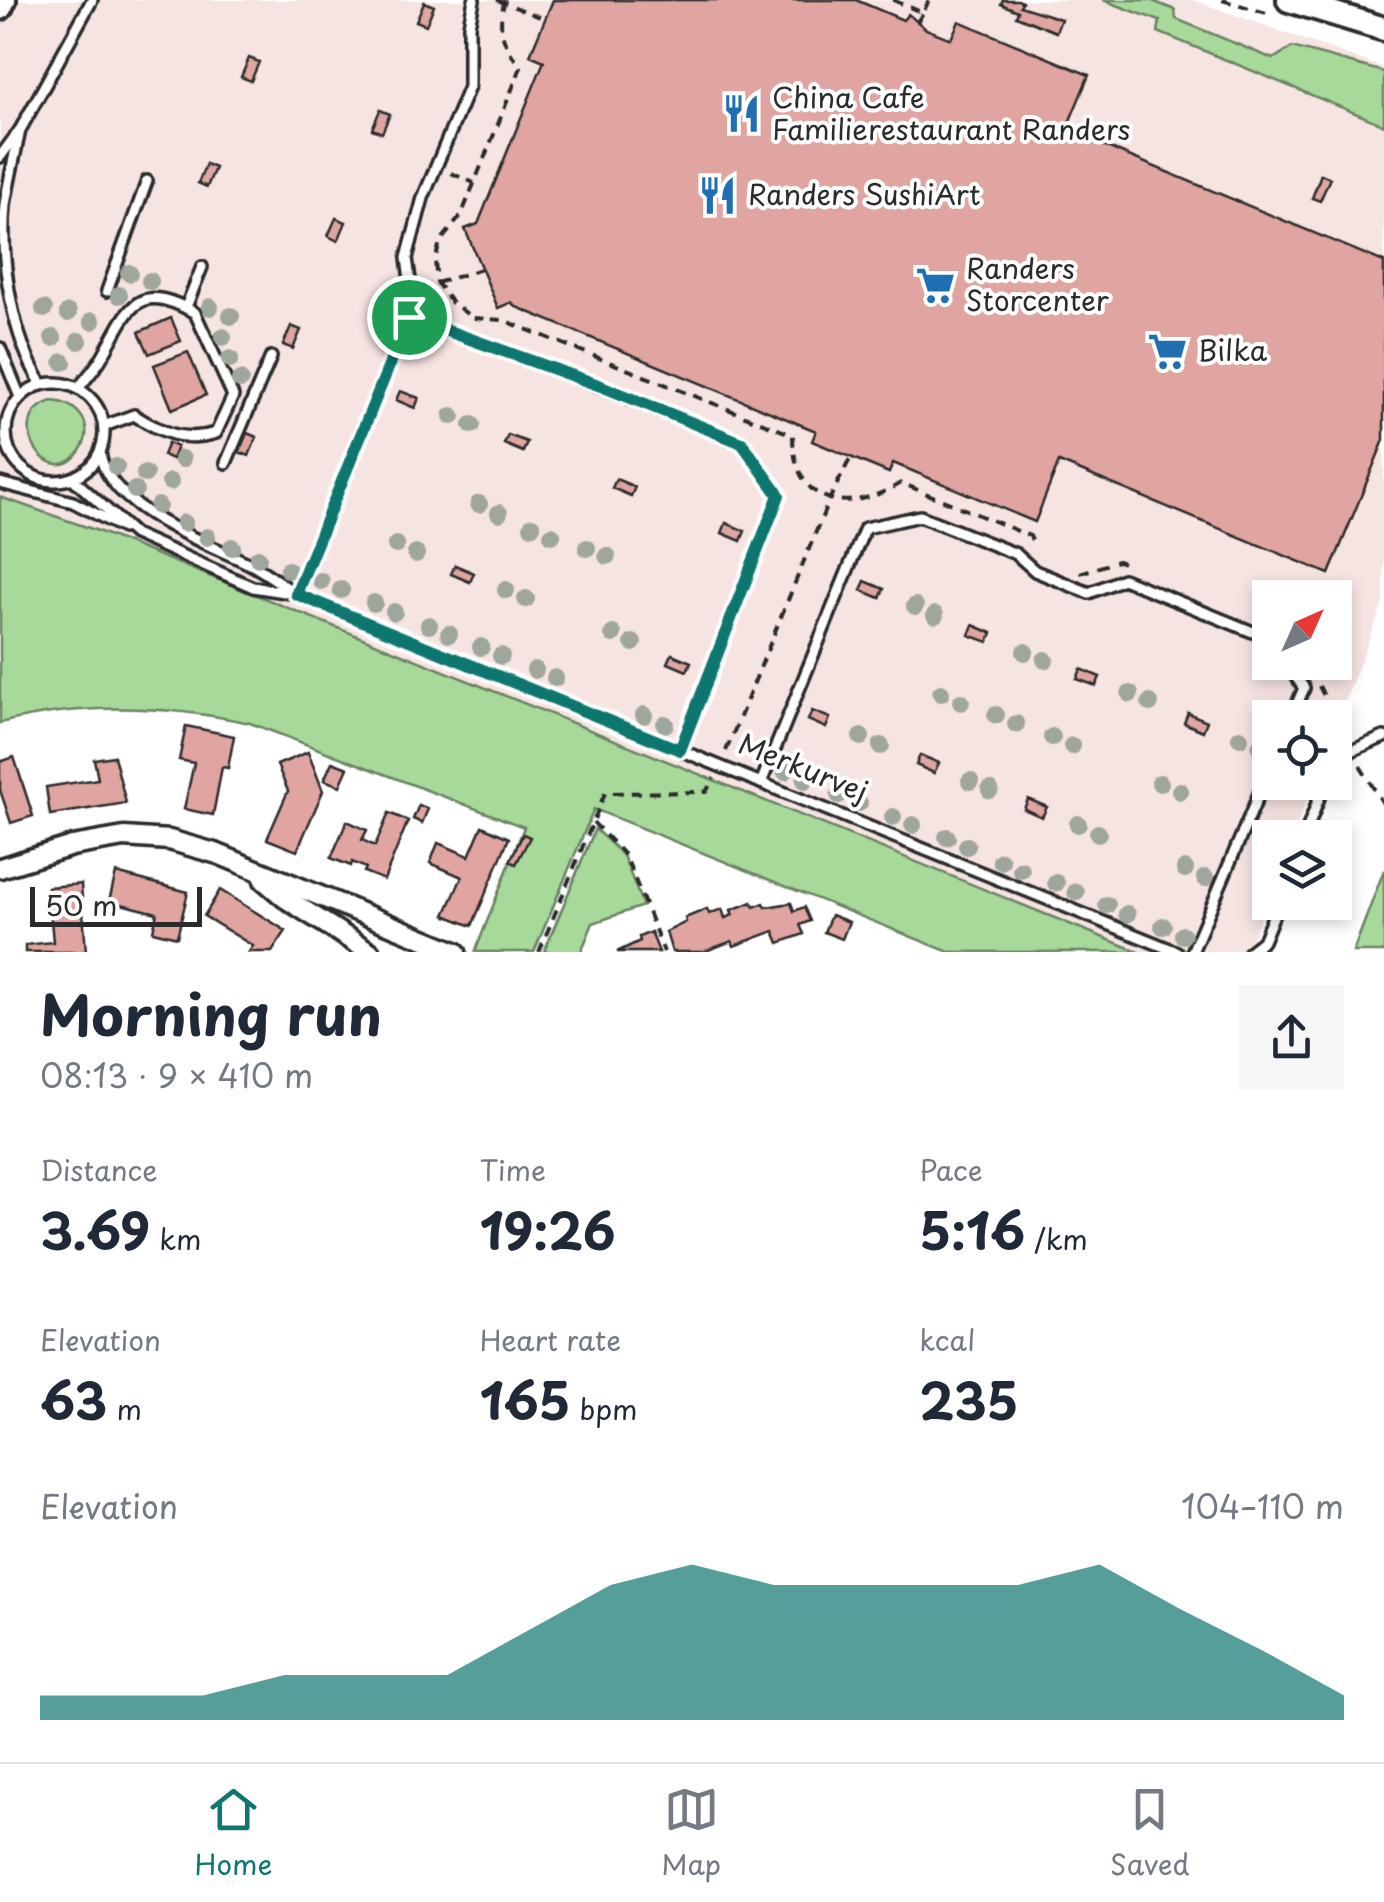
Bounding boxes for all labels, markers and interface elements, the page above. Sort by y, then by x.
place label: China Cafe Familierestaurant Randers [772,75,1130,150]
restaurant icon: China Cafe Familierestaurant Randers [721,93,763,135]
place label: Randers SushiArt [748,172,981,215]
restaurant icon: Randers SushiArt [697,174,739,216]
place label: Randers Storcenter [966,246,1109,321]
supermarket icon: Randers Storcenter [915,264,957,306]
pin [367,275,452,360]
icon: arrive [382,290,437,345]
place label: Bilka [1198,328,1268,371]
supermarket icon: Bilka [1147,330,1189,372]
north arrow [1252,580,1352,680]
map controls [1252,580,1352,920]
button: locate [1252,700,1352,800]
street label: Merkurvej [732,721,875,812]
button: layers [1252,820,1352,920]
scale bar [30,882,202,926]
text: 50 m [45,883,118,926]
text: Morning run [40,972,382,1055]
button: share [1239,985,1344,1090]
text: 08:13 · 9 × 410 m [40,1051,313,1099]
text: Distance [40,1148,158,1191]
text: Time [480,1148,546,1191]
text: Pace [919,1148,983,1191]
text: 3.69 [40,1191,150,1267]
text: 19:26 [480,1191,615,1267]
text: 5:16 [919,1191,1025,1267]
text: km [150,1217,201,1260]
text: /km [1025,1217,1088,1260]
text: Elevation [40,1318,161,1361]
text: Heart rate [480,1318,621,1361]
text: kcal [919,1318,975,1361]
text: 63 [40,1361,107,1437]
text: 165 [480,1361,570,1437]
text: 235 [919,1361,1018,1437]
text: m [107,1387,142,1430]
text: bpm [570,1387,638,1430]
text: Elevation [40,1482,178,1530]
text: 104–110 m [1181,1482,1344,1530]
tab: Home [194,1782,272,1885]
tab: Map [661,1782,721,1885]
tab: Saved [1110,1782,1190,1885]

